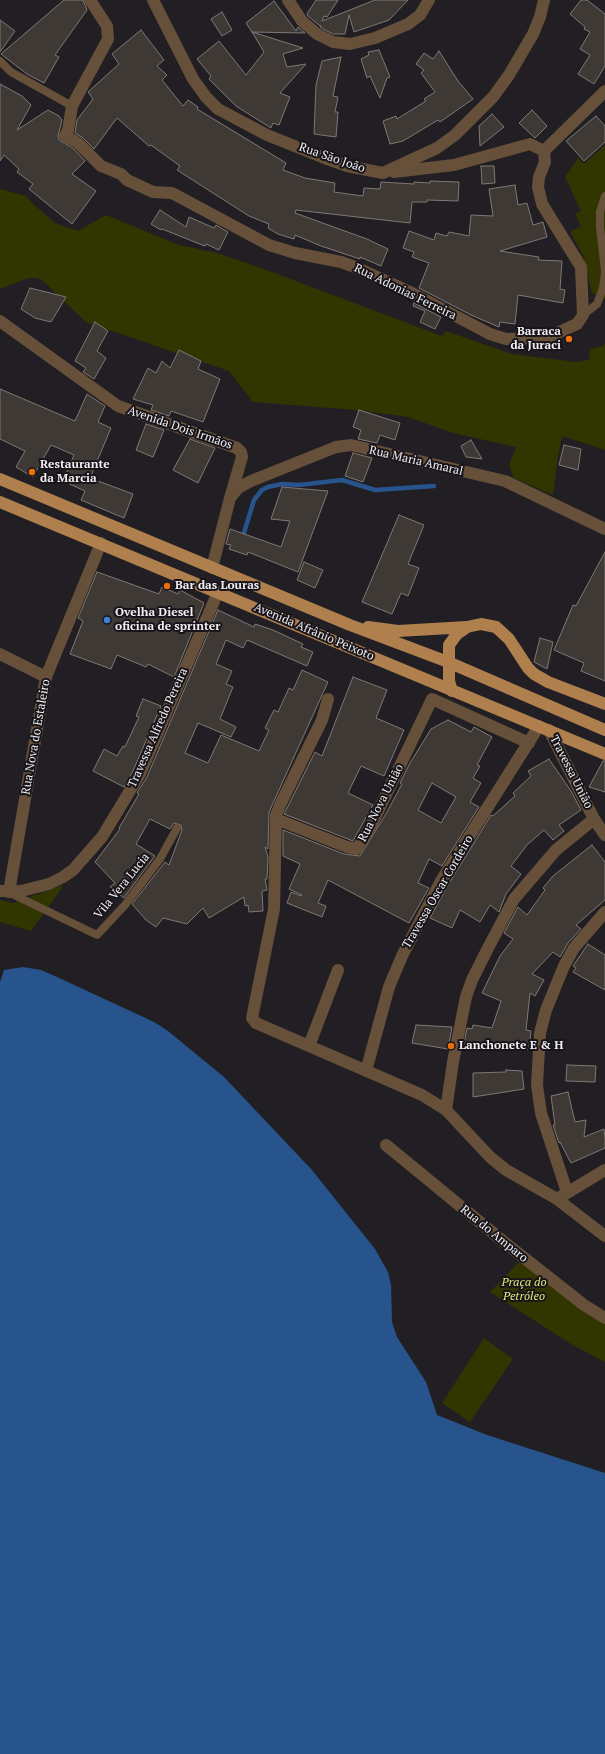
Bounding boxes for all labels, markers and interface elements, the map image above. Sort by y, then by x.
street label: Rua São João [297,140,367,176]
street label: Rua Adonias Ferreira [352,261,458,323]
place label: Barraca da Juraci [510,325,561,353]
marker: Barraca da Juraci [564,334,574,344]
street label: Avenida Dois Irmãos [126,403,234,453]
street label: Rua Maria Amaral [368,443,464,479]
place label: Restaurante da Marcia [40,458,110,486]
marker: Restaurante da Marcia [27,467,37,477]
place label: Bar das Louras [175,579,259,593]
marker: Bar das Louras [162,581,172,591]
street label: Avenida Afrânio Peixoto [252,600,376,664]
place label: Ovelha Diesel oficina de sprinter [115,606,220,634]
marker: Ovelha Diesel oficina de sprinter [102,615,112,625]
street label: Travessa Alfredo Pereira [125,666,191,790]
street label: Rua Nova do Estaleiro [19,678,53,796]
street label: Travessa União [546,733,596,811]
street label: Rua Nova União [355,762,407,844]
street label: Travessa Oscar Cordeiro [400,833,476,951]
street label: Vila Vera Lucia [91,850,153,922]
place label: Lanchonete E & H [459,1039,563,1053]
marker: Lanchonete E & H [446,1041,456,1051]
street label: Rua do Amparo [457,1202,531,1266]
park label: Praça do Petróleo [501,1276,547,1304]

